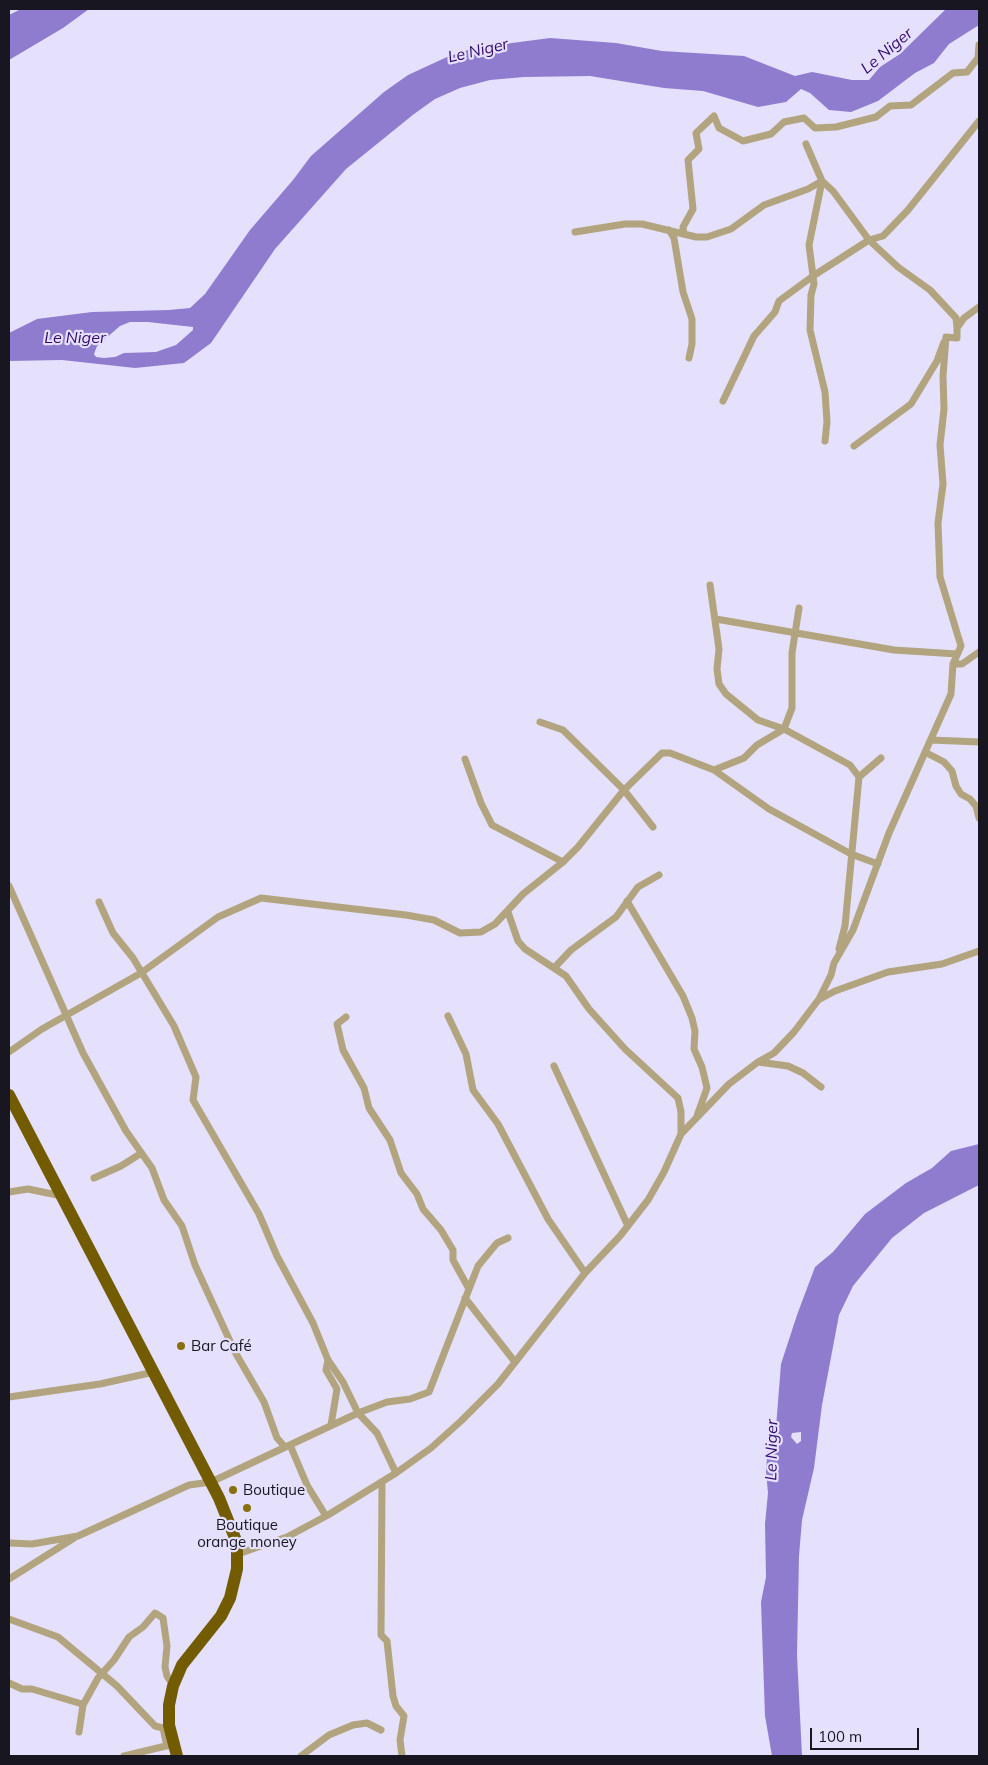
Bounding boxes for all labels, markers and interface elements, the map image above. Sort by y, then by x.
water label: Le Niger [857,24,917,78]
water label: Le Niger [446,35,510,67]
water label: Le Niger [44,328,106,348]
place label: Bar Café [191,1337,252,1355]
marker: Bar Café [175,1340,187,1352]
water label: Le Niger [762,1419,782,1481]
place label: Boutique [243,1481,305,1499]
marker: Boutique [227,1484,239,1496]
marker: Boutique orange money [241,1502,253,1514]
place label: Boutique orange money [197,1516,297,1551]
scale bar [813,1718,922,1750]
text: 100 m [818,1727,862,1746]

